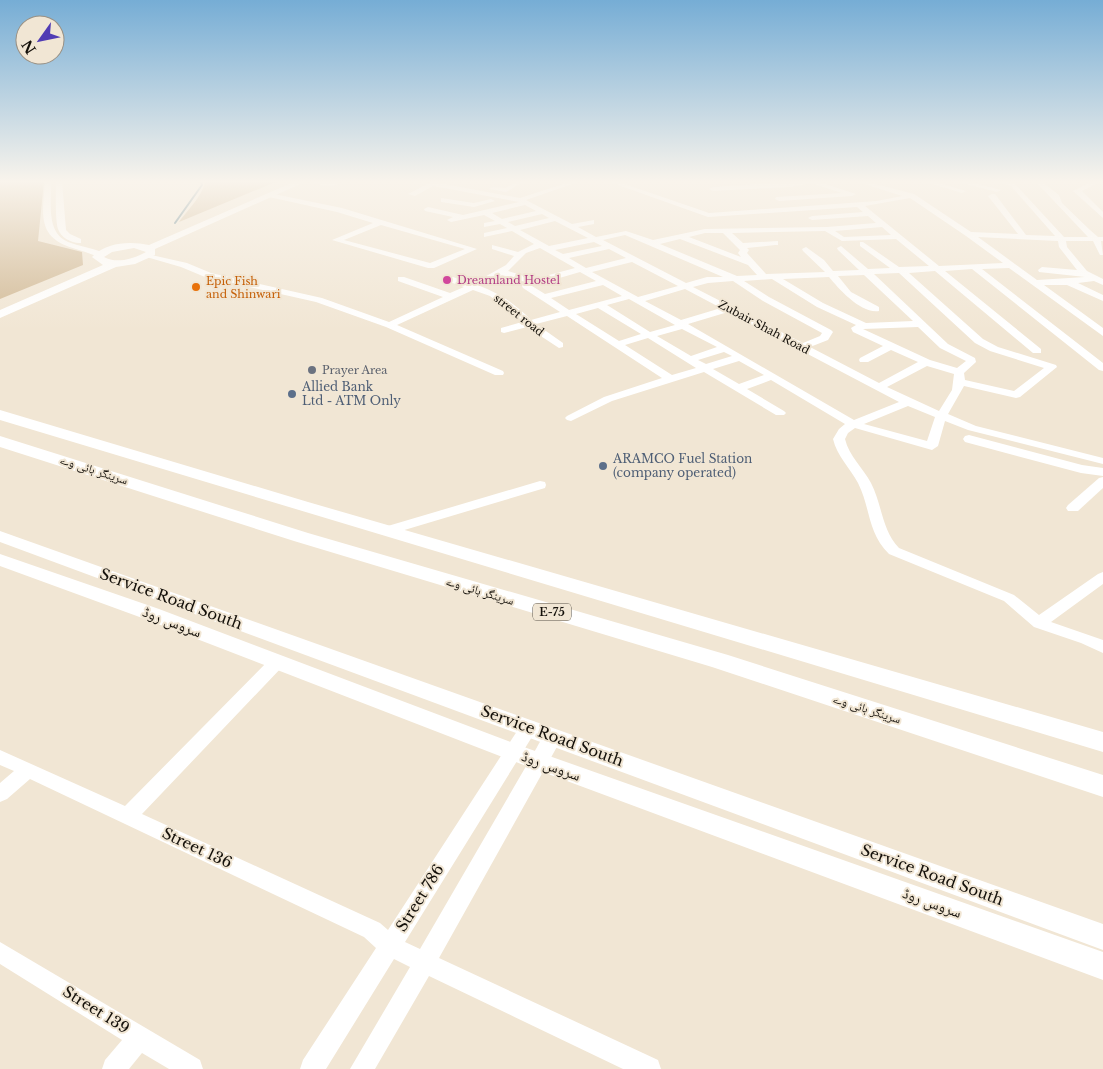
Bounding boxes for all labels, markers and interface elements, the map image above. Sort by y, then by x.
north arrow [15,15,65,65]
text: N [18,37,40,58]
place label: Dreamland Hostel [457,273,560,287]
place label: Epic Fish and Shinwari [206,274,281,301]
marker: Dreamland Hostel [441,274,453,286]
marker: Epic Fish and Shinwari [190,281,202,293]
street label: street road [491,291,547,339]
street label: Zubair Shah Road [716,297,813,357]
place label: Prayer Area [322,363,388,377]
marker: Prayer Area [306,364,318,376]
place label: Allied Bank Ltd - ATM Only [301,379,401,408]
marker: Allied Bank Ltd - ATM Only [286,388,298,400]
place label: ARAMCO Fuel Station (company operated) [612,451,752,480]
street label: سرینگر ہائی وے [58,452,130,488]
marker: ARAMCO Fuel Station (company operated) [597,460,609,472]
street label: Service Road South [97,564,245,633]
street label: سرینگر ہائی وے [444,573,516,608]
street label: سروس روڈ [140,602,204,642]
road number: E-75 [533,604,571,620]
street label: سرینگر ہائی وے [831,691,903,727]
street label: Service Road South [478,701,626,770]
street label: سروس روڈ [519,746,583,786]
street label: Street 136 [159,823,235,872]
street label: Service Road South [858,840,1006,909]
street label: Street 786 [391,861,448,935]
street label: سروس روڈ [900,883,964,923]
street label: Street 139 [59,982,133,1038]

